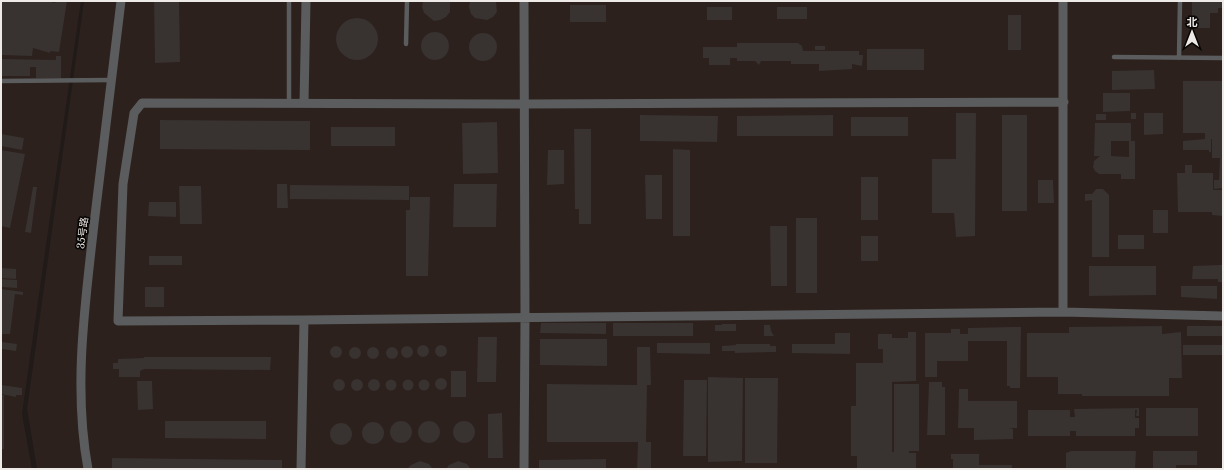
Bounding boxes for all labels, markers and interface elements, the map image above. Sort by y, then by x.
north arrow [1172,12,1212,52]
text: 北 [1187,15,1198,29]
street label: 35号路 [74,216,91,250]

